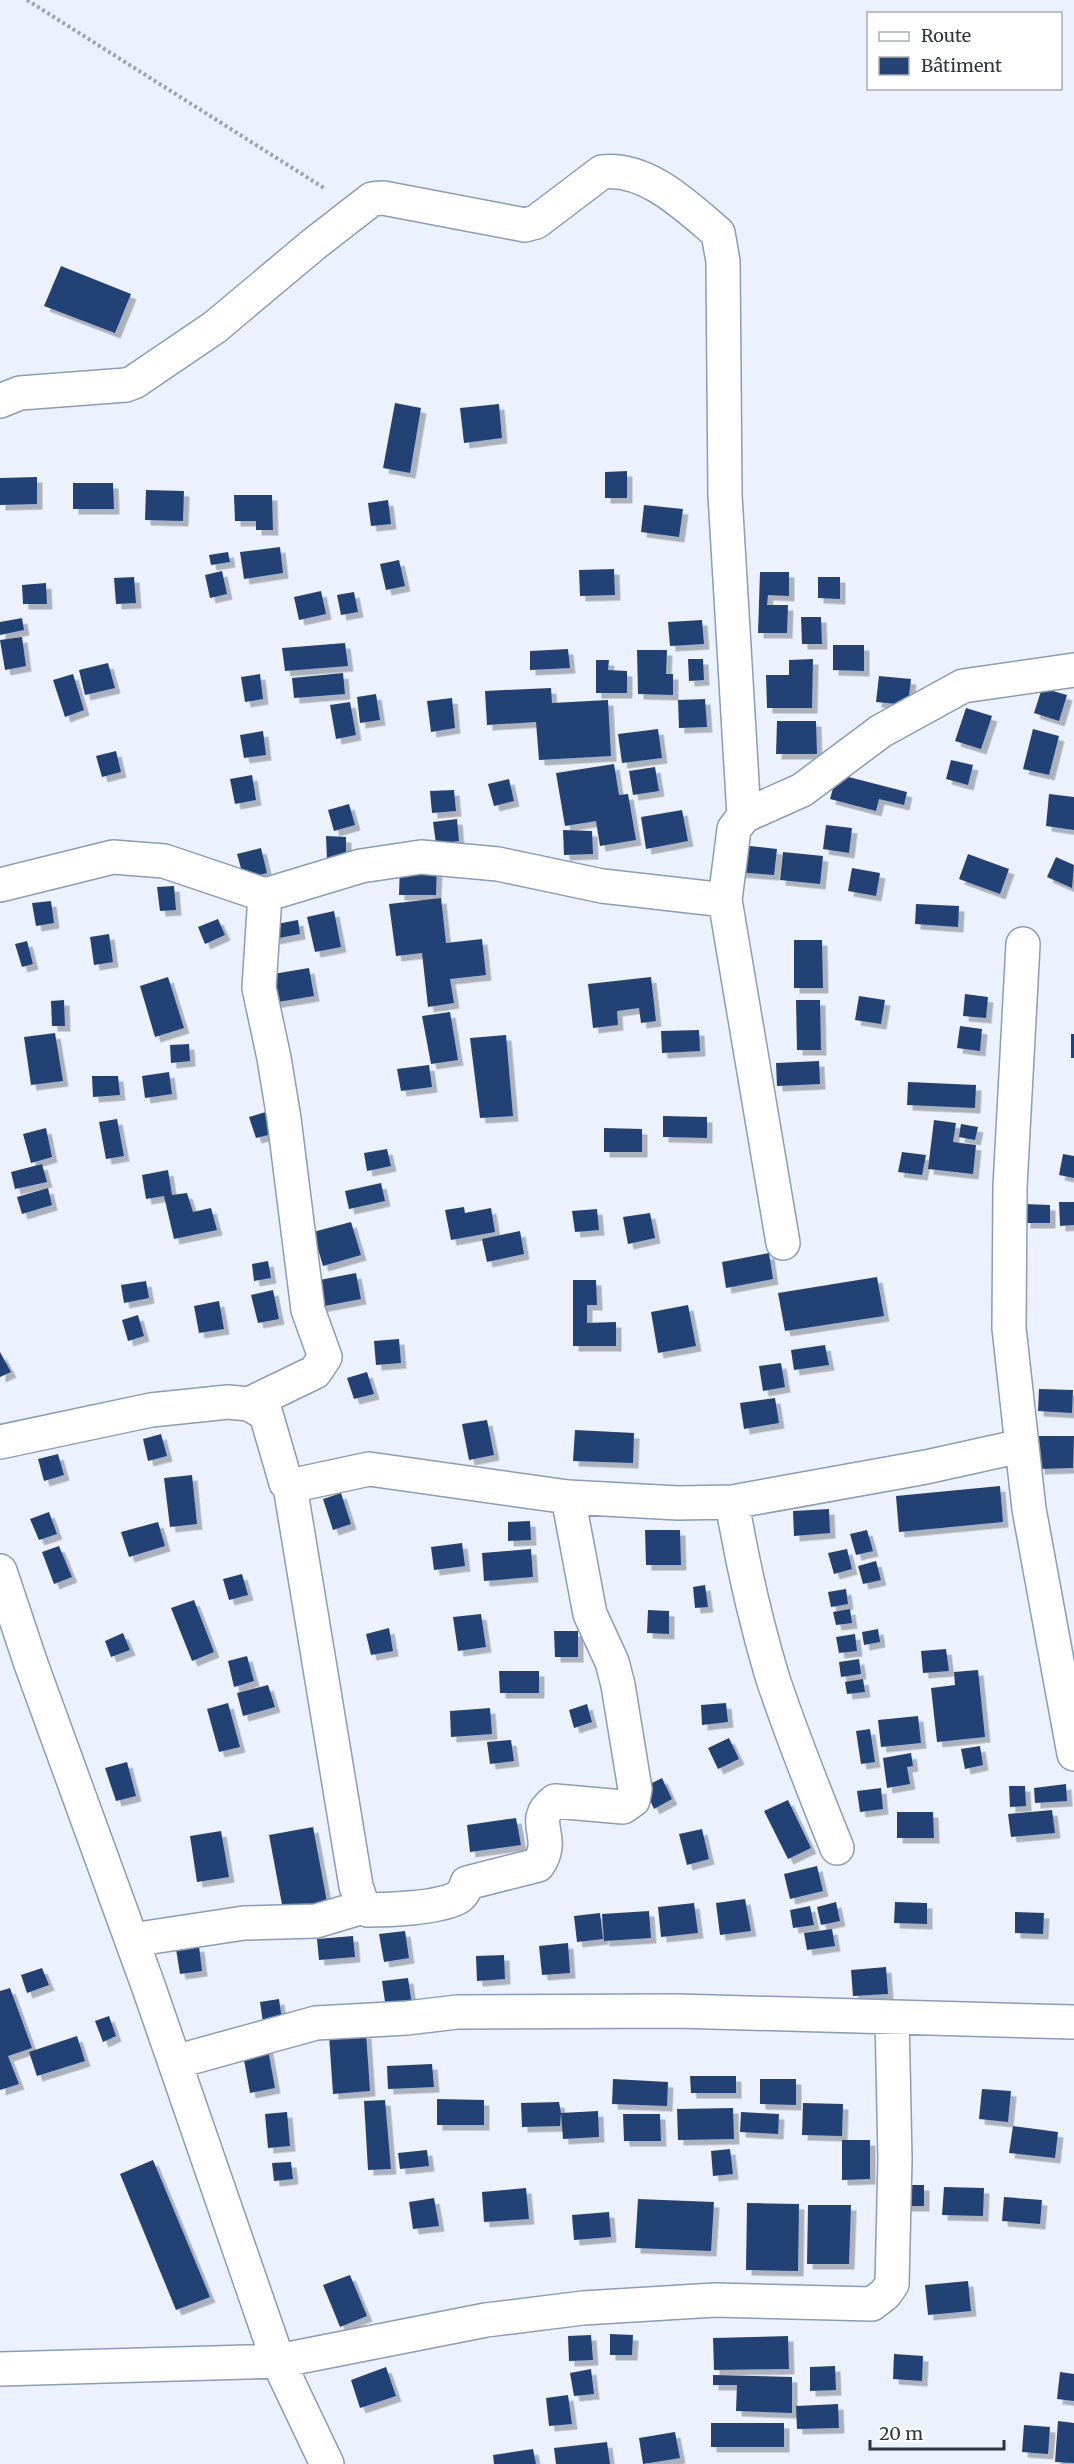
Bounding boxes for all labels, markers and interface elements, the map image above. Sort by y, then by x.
legend [867,12,1062,90]
text: Route [921,24,971,47]
text: Bâtiment [921,54,1002,77]
scale bar [870,2413,1004,2451]
text: 20 m [879,2422,923,2445]

